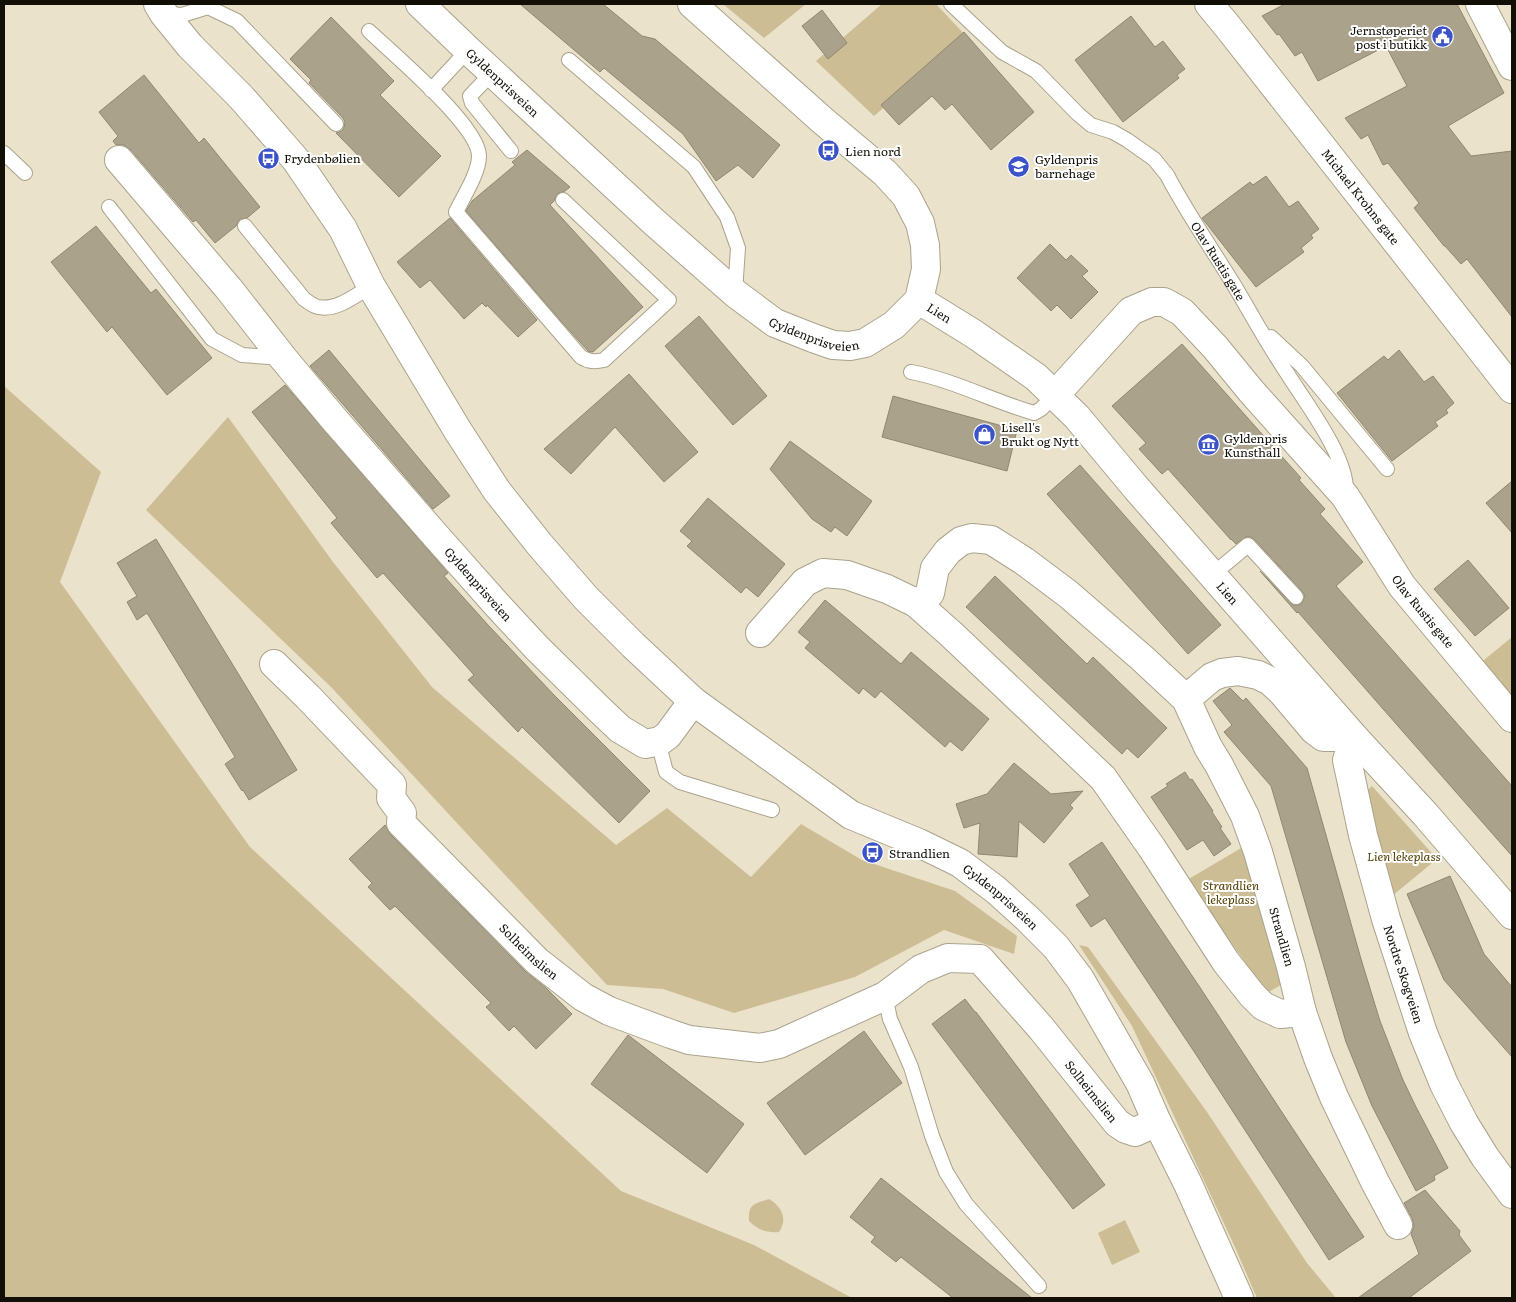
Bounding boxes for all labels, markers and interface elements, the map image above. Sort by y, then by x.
place label: Jernstøperiet post i butikk [1350,21,1428,53]
public building icon: Jernstøperiet post i butikk [1431,25,1455,49]
street label: Gyldenprisveien [462,44,543,121]
bus stop icon: Lien nord [817,139,841,163]
place label: Lien nord [845,142,901,160]
street label: Michael Krohns gate [1318,145,1404,248]
bus stop icon: Frydenbølien [256,146,280,170]
place label: Frydenbølien [284,149,361,167]
place label: Gyldenpris barnehage [1035,150,1098,182]
school or university icon: Gyldenpris barnehage [1007,154,1031,178]
street label: Olav Rustis gate [1187,218,1250,304]
street label: Lien [924,298,955,327]
street label: Gyldenprisveien [765,313,861,355]
place label: Lisell's Brukt og Nytt [1001,418,1079,450]
shop icon: Lisell's Brukt og Nytt [973,422,997,446]
place label: Gyldenpris Kunsthall [1224,429,1287,461]
museum icon: Gyldenpris Kunsthall [1196,433,1220,457]
street label: Gyldenprisveien [441,543,517,625]
street label: Olav Rustis gate [1388,571,1459,652]
street label: Lien [1213,577,1243,608]
bus stop icon: Strandlien [861,841,885,865]
place label: Strandlien [889,844,950,862]
park label: Lien lekeplass [1367,847,1441,865]
street label: Gyldenprisveien [959,859,1043,934]
park label: Strandlien lekeplass [1203,876,1259,908]
street label: Strandlien [1265,905,1299,969]
street label: Solheimslien [495,919,562,984]
street label: Nordre Skogveien [1380,923,1428,1026]
street label: Solheimslien [1061,1056,1122,1126]

